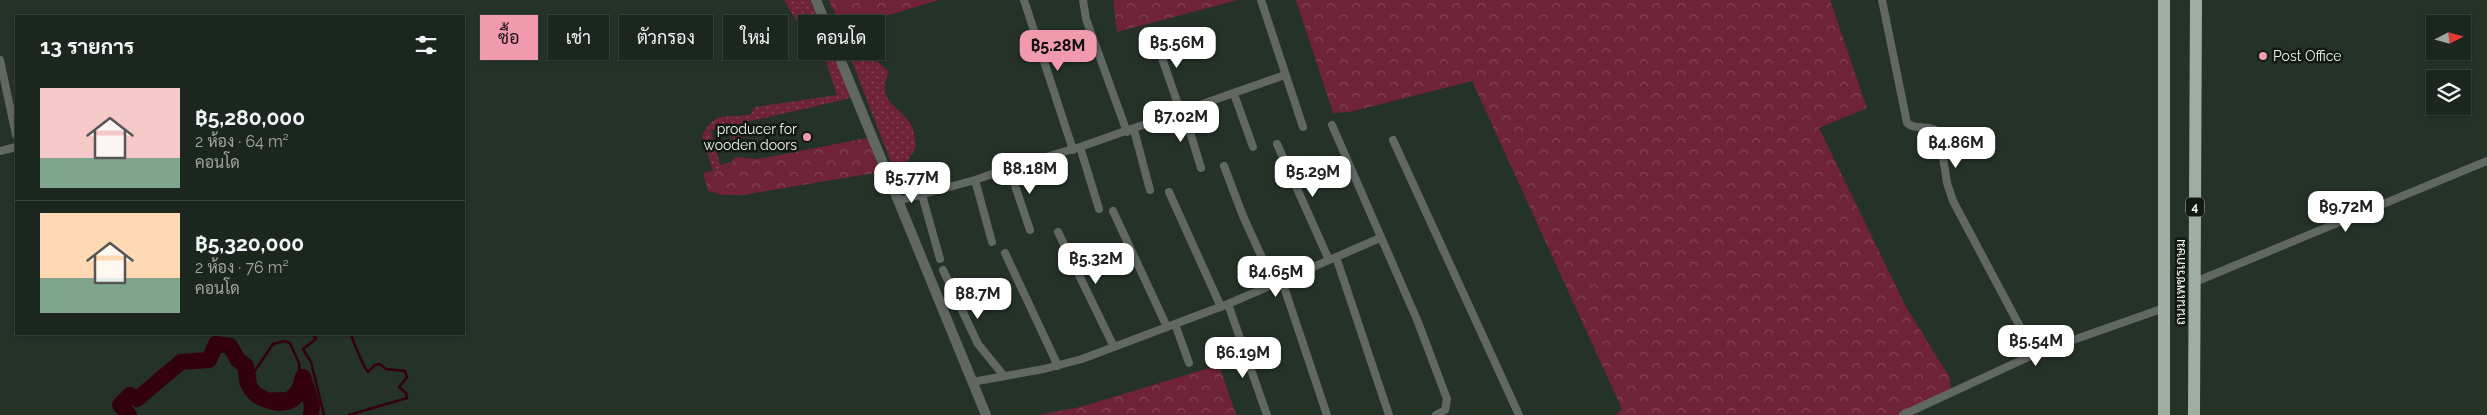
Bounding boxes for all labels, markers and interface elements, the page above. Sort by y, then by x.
chip: ซื้อ [480,15,538,60]
chip: เช่า [548,15,609,60]
chip: ตัวกรอง [619,15,713,60]
chip: ใหม่ [723,15,788,60]
chip: คอนโด [798,15,885,60]
north arrow [2426,15,2471,60]
map controls [2426,15,2471,115]
pin: ฿5.56M [1136,27,1218,69]
pin: ฿5.28M [1017,30,1099,72]
icon: filters [412,31,440,59]
text: ฿5.56M [1150,33,1204,52]
text: 13 รายการ [40,34,134,59]
text: ฿5.28M [1031,36,1085,55]
place label: Post Office [2273,48,2342,64]
marker: Post Office [2257,50,2269,62]
button: layers [2426,70,2471,115]
pin: ฿7.02M [1140,100,1222,143]
text: ฿5,280,000 [195,105,305,130]
text: ฿7.02M [1154,107,1208,126]
icon: home [80,108,140,168]
place label: producer for wooden doors [704,121,797,153]
pin: ฿4.86M [1915,126,1997,169]
marker: producer for wooden doors [801,131,813,143]
text: 2 ห้อง · 64 m² [195,132,289,151]
text: ฿4.86M [1928,133,1984,152]
pin: ฿8.18M [989,152,1071,195]
text: คอนโด [195,153,240,172]
pin: ฿5.29M [1272,156,1354,198]
text: ฿8.18M [1003,159,1057,178]
pin: ฿5.77M [871,162,953,204]
text: ฿5.29M [1286,162,1340,181]
text: ฿5.77M [885,168,939,187]
pin: ฿9.72M [2305,190,2387,233]
text: ฿9.72M [2319,197,2373,216]
road number: 4 [2186,198,2204,216]
text: ฿5,320,000 [195,231,304,256]
icon: home [80,233,140,293]
street label: ถนนเพชรเกษม [2172,239,2188,325]
pin: ฿5.32M [1055,242,1137,285]
text: ฿5.32M [1069,249,1123,268]
pin: ฿4.65M [1235,256,1317,298]
text: 2 ห้อง · 76 m² [195,258,289,277]
text: ฿4.65M [1249,262,1303,281]
pin: ฿8.7M [943,278,1013,320]
text: คอนโด [195,279,240,298]
text: ฿8.7M [955,284,1001,303]
pin: ฿5.54M [1995,324,2077,367]
text: ฿5.54M [2009,331,2063,350]
pin: ฿6.19M [1202,336,1284,379]
text: ฿6.19M [1216,343,1270,362]

